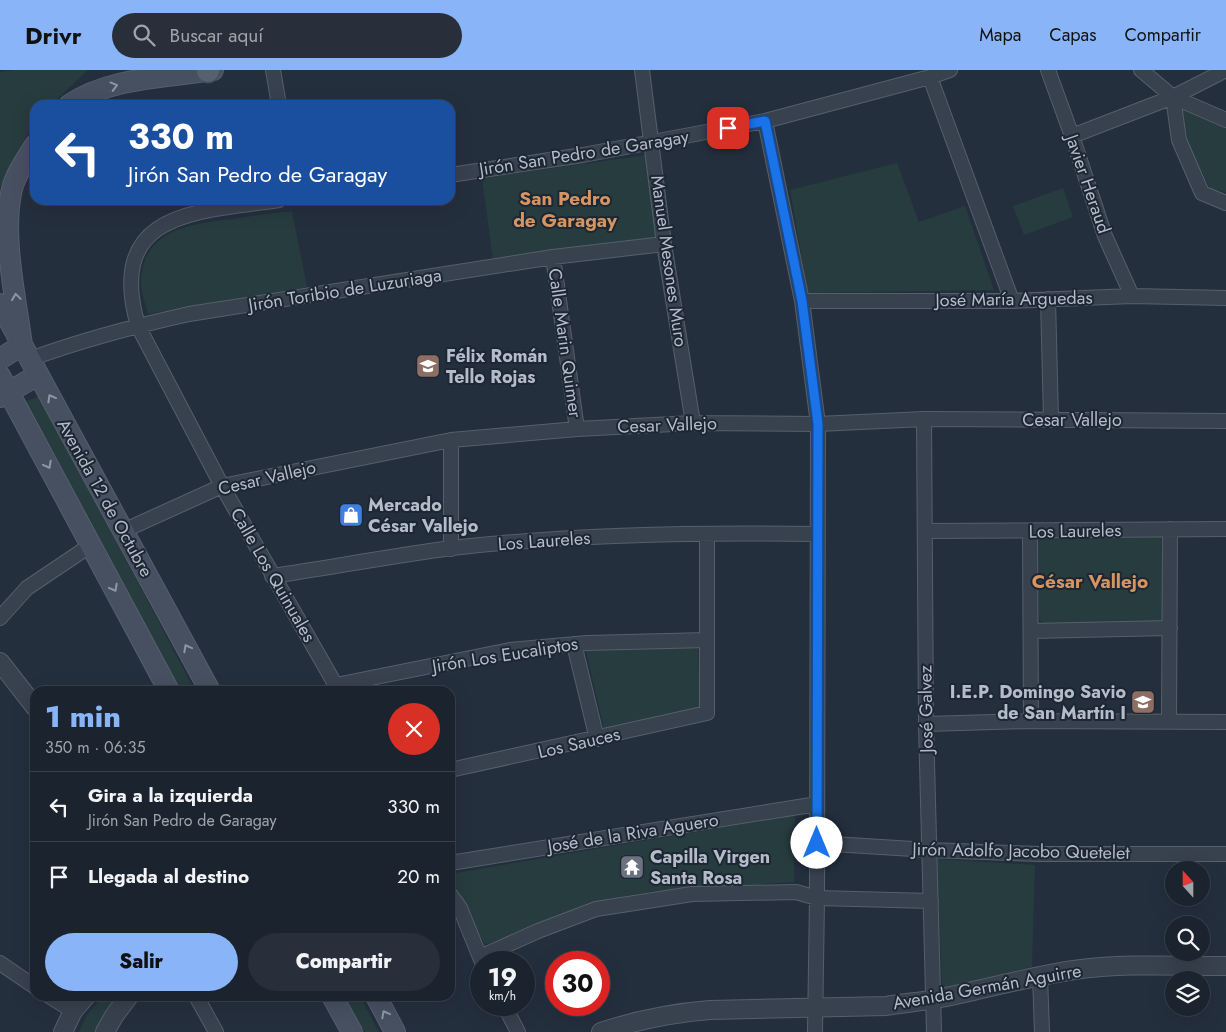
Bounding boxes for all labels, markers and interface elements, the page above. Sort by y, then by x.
search box [112,13,462,58]
text: Drivr [25,18,82,53]
icon: search [130,21,158,49]
text: Buscar aquí [170,22,263,49]
text: Mapa [979,22,1021,48]
text: Capas [1049,22,1097,48]
text: Compartir [1125,22,1201,48]
one-way arrow [109,81,118,92]
pin [707,107,749,149]
text: 330 m [128,112,234,162]
icon: arrive [714,114,742,142]
icon: left [45,120,110,185]
street label: Jirón San Pedro de Garagay [475,124,691,183]
street label: Javier Heraud [1058,129,1117,237]
text: Jirón San Pedro de Garagay [128,158,387,190]
street label: Manuel Mesones Muro [644,174,694,349]
district label: San Pedro de Garagay [513,185,618,234]
street label: Jirón Toribio de Luzuriaga [245,262,443,318]
street label: Calle Marin Quimer [542,267,588,420]
street label: José María Arguedas [933,285,1093,313]
one-way arrow [11,293,22,301]
place label: Félix Román Tello Rojas [446,343,548,390]
school or university icon: Félix Román Tello Rojas [415,353,441,379]
one-way arrow [47,394,57,403]
street label: Cesar Vallejo [1022,407,1122,433]
street label: Cesar Vallejo [617,410,717,440]
street label: Avenida 12 de Octubre [51,414,159,582]
street label: Cesar Vallejo [216,454,319,502]
one-way arrow [42,459,52,468]
place label: Mercado César Vallejo [368,492,479,539]
shop icon: Mercado César Vallejo [338,502,364,528]
street label: Calle Los Quinuales [224,503,322,647]
street label: Los Laureles [1028,517,1122,545]
street label: Los Laureles [497,525,591,557]
district label: César Vallejo [1032,568,1148,595]
one-way arrow [107,583,117,592]
street label: Jirón Los Eucaliptos [428,631,580,680]
one-way arrow [183,645,193,654]
street label: José Galvez [912,664,940,755]
place label: I.E.P. Domingo Savio de San Martín I [950,679,1126,726]
school or university icon: I.E.P. Domingo Savio de San Martín I [1130,689,1156,715]
text: 1 min [45,695,121,738]
button: close [388,703,440,755]
street label: Los Sauces [535,721,623,765]
text: 350 m · 06:35 [45,736,145,759]
text: Gira a la izquierda [88,782,253,809]
icon: left [45,793,73,821]
text: 330 m [387,793,440,820]
street label: José de la Riva Aguero [544,807,720,860]
text: Jirón San Pedro de Garagay [88,809,277,832]
position arrow [790,816,842,868]
street label: Jirón Adolfo Jacobo Quetelet [910,836,1130,866]
place label: Capilla Virgen Santa Rosa [650,844,770,891]
temple icon: Capilla Virgen Santa Rosa [619,854,645,880]
north arrow [1165,861,1210,906]
map controls [1165,861,1210,1016]
icon: arrive [45,863,73,891]
text: Llegada al destino [88,863,249,890]
text: 20 m [397,863,440,890]
button: search [1165,916,1210,961]
button: Salir [45,933,238,991]
button: Compartir [248,933,440,991]
speed limit sign: 30 [545,951,610,1016]
street label: Avenida Germán Aguirre [891,958,1083,1016]
text: 19 [488,959,517,995]
button: layers [1165,971,1210,1016]
text: km/h [489,987,516,1005]
one-way arrow [382,1010,392,1019]

